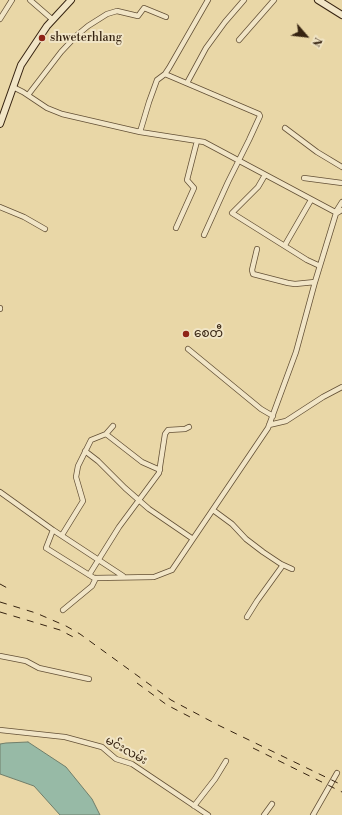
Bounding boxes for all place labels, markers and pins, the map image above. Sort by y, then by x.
place label: shweterhlang [50,31,122,45]
marker: shweterhlang [37,33,47,43]
place label: စေတီ [194,327,223,341]
marker: စေတီ [181,329,191,339]

